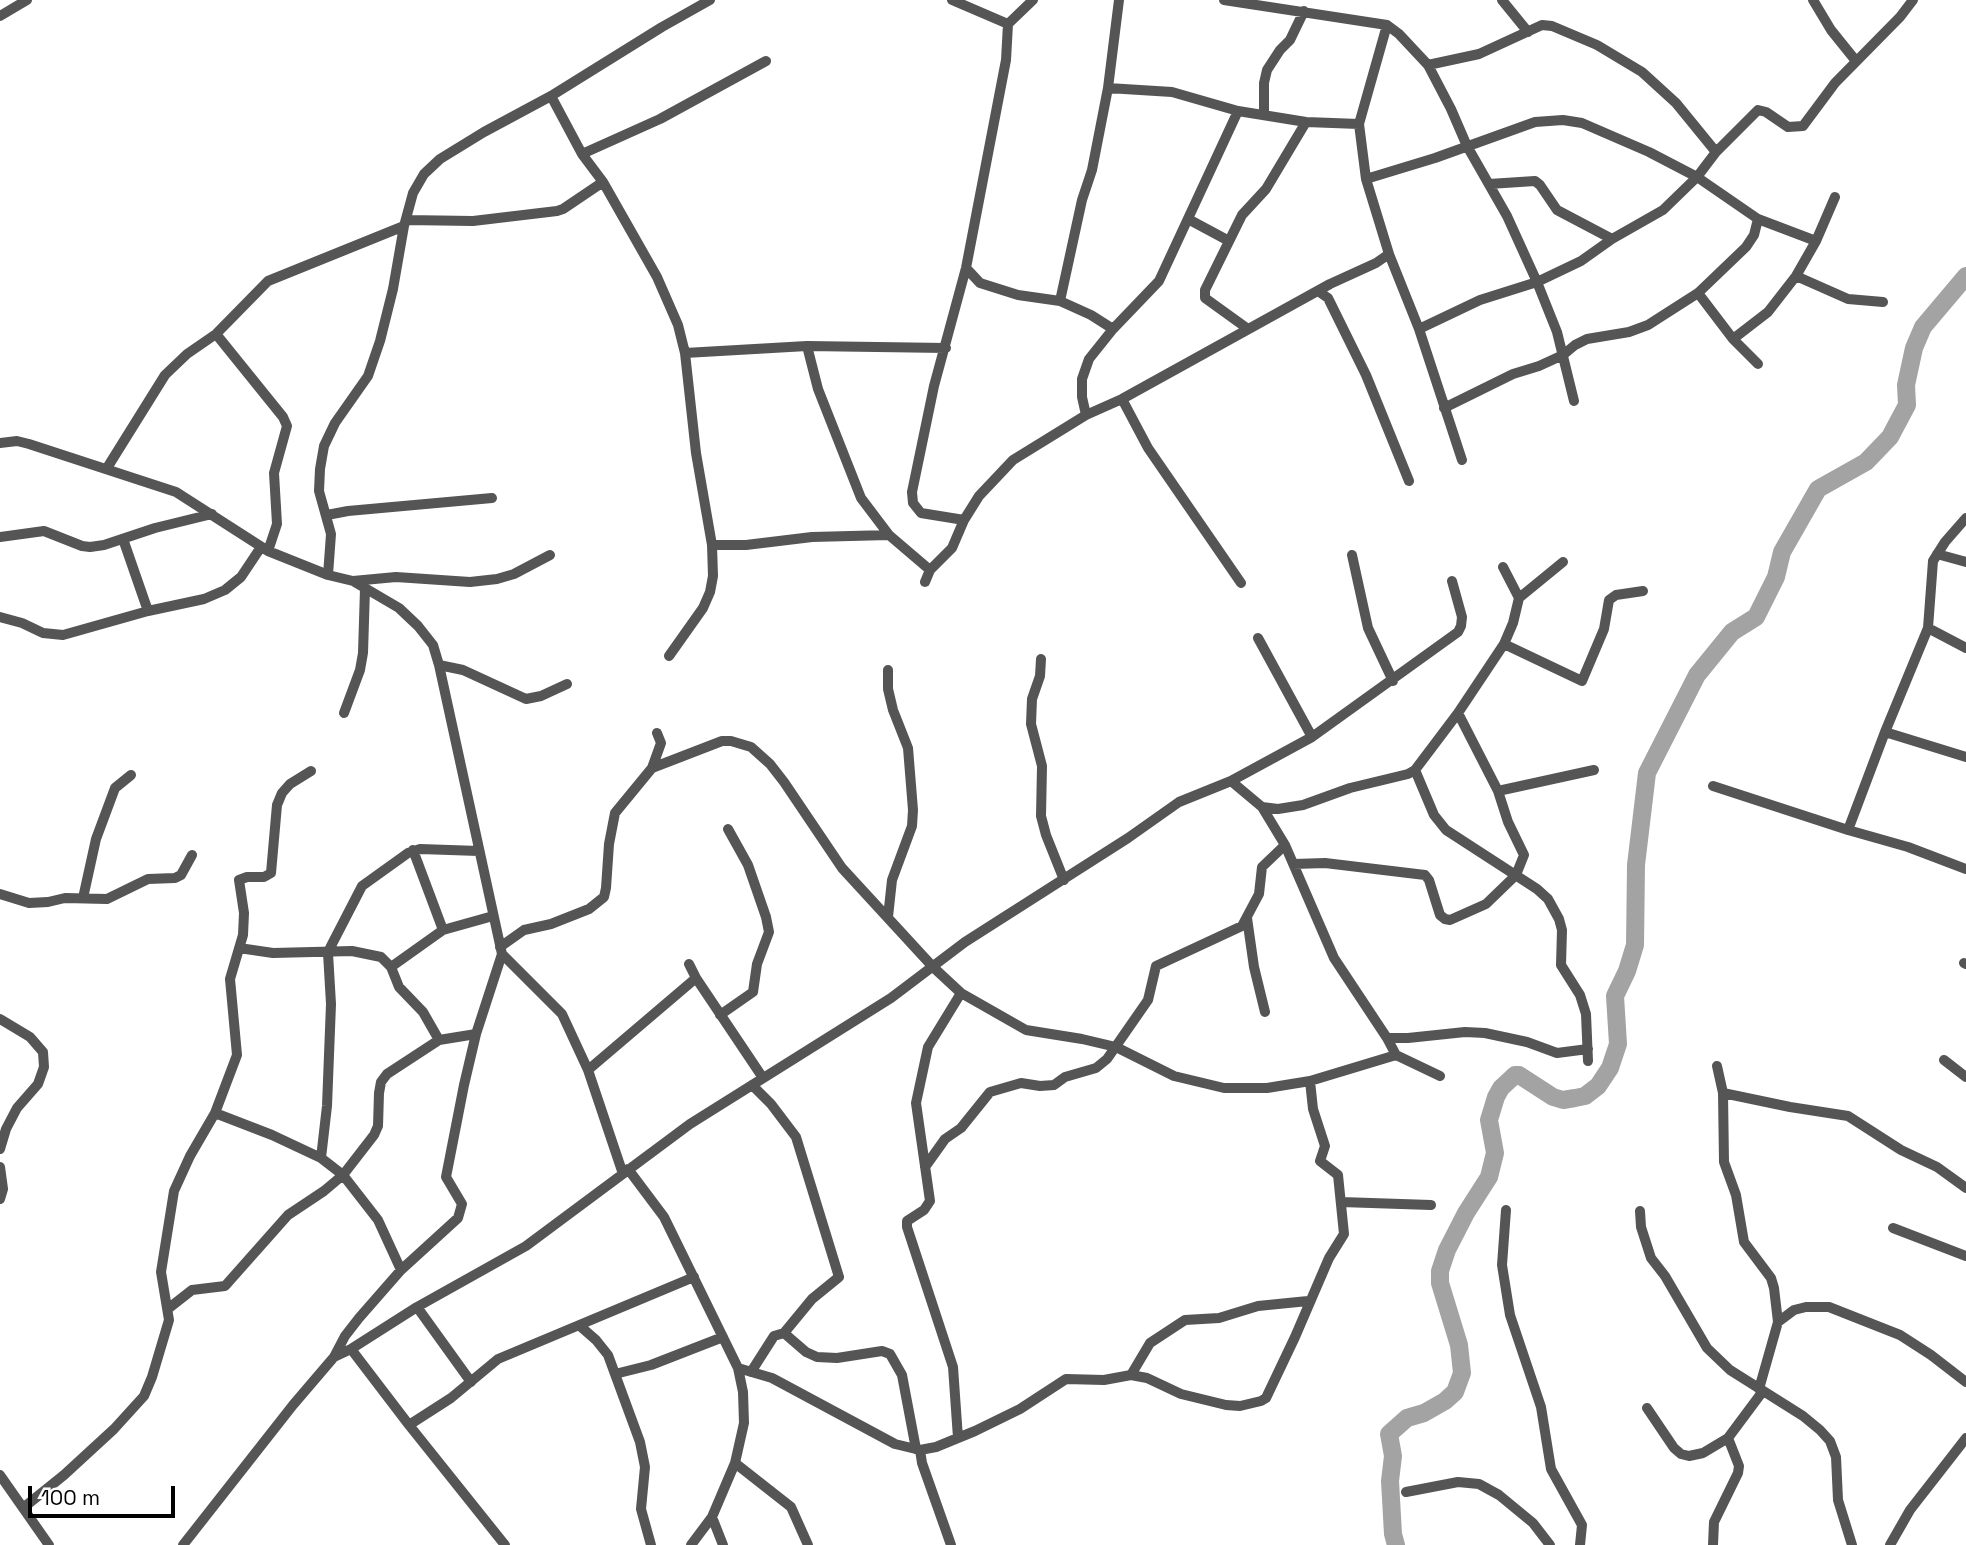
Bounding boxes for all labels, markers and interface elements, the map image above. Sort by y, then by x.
scale bar [32,1472,178,1516]
text: 100 m [41,1484,100,1511]

